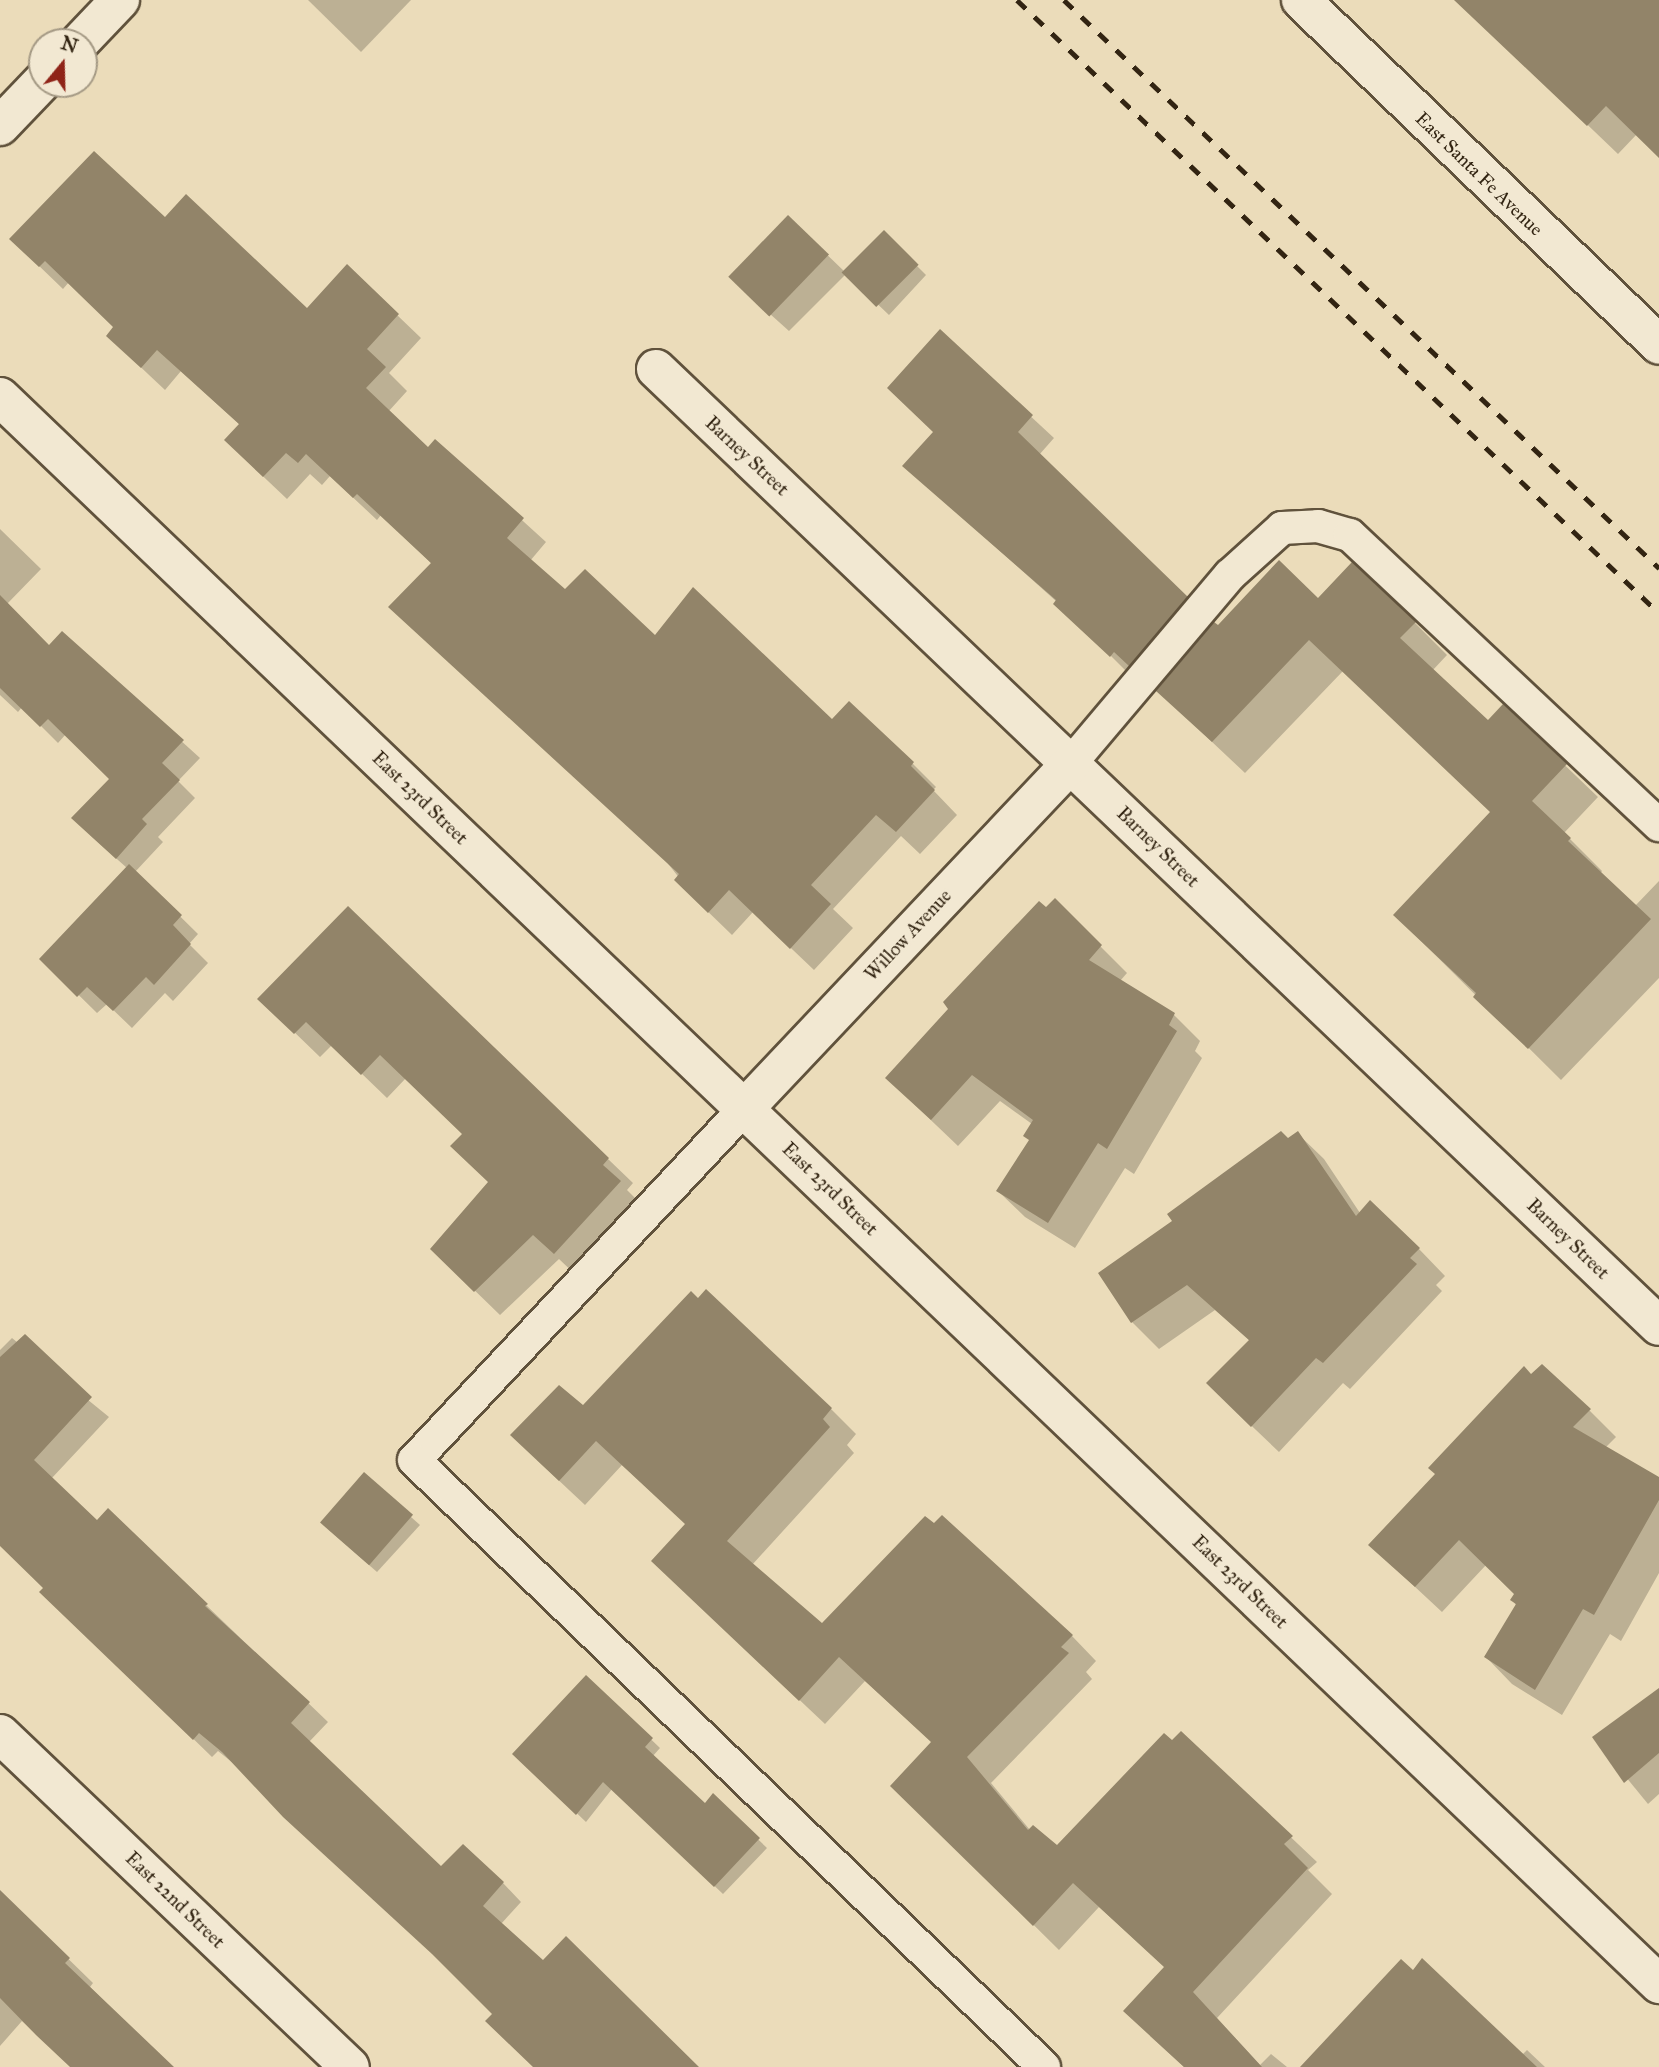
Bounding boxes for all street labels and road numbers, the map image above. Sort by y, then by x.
street label: East Santa Fe Avenue [1411,107,1547,241]
street label: Barney Street [700,412,794,500]
street label: East 23rd Street [367,747,473,849]
street label: Barney Street [1112,802,1204,892]
street label: Willow Avenue [860,885,956,985]
street label: East 23rd Street [777,1138,883,1240]
street label: Barney Street [1522,1194,1614,1284]
street label: East 23rd Street [1187,1531,1293,1633]
street label: East 22nd Street [121,1847,229,1953]

